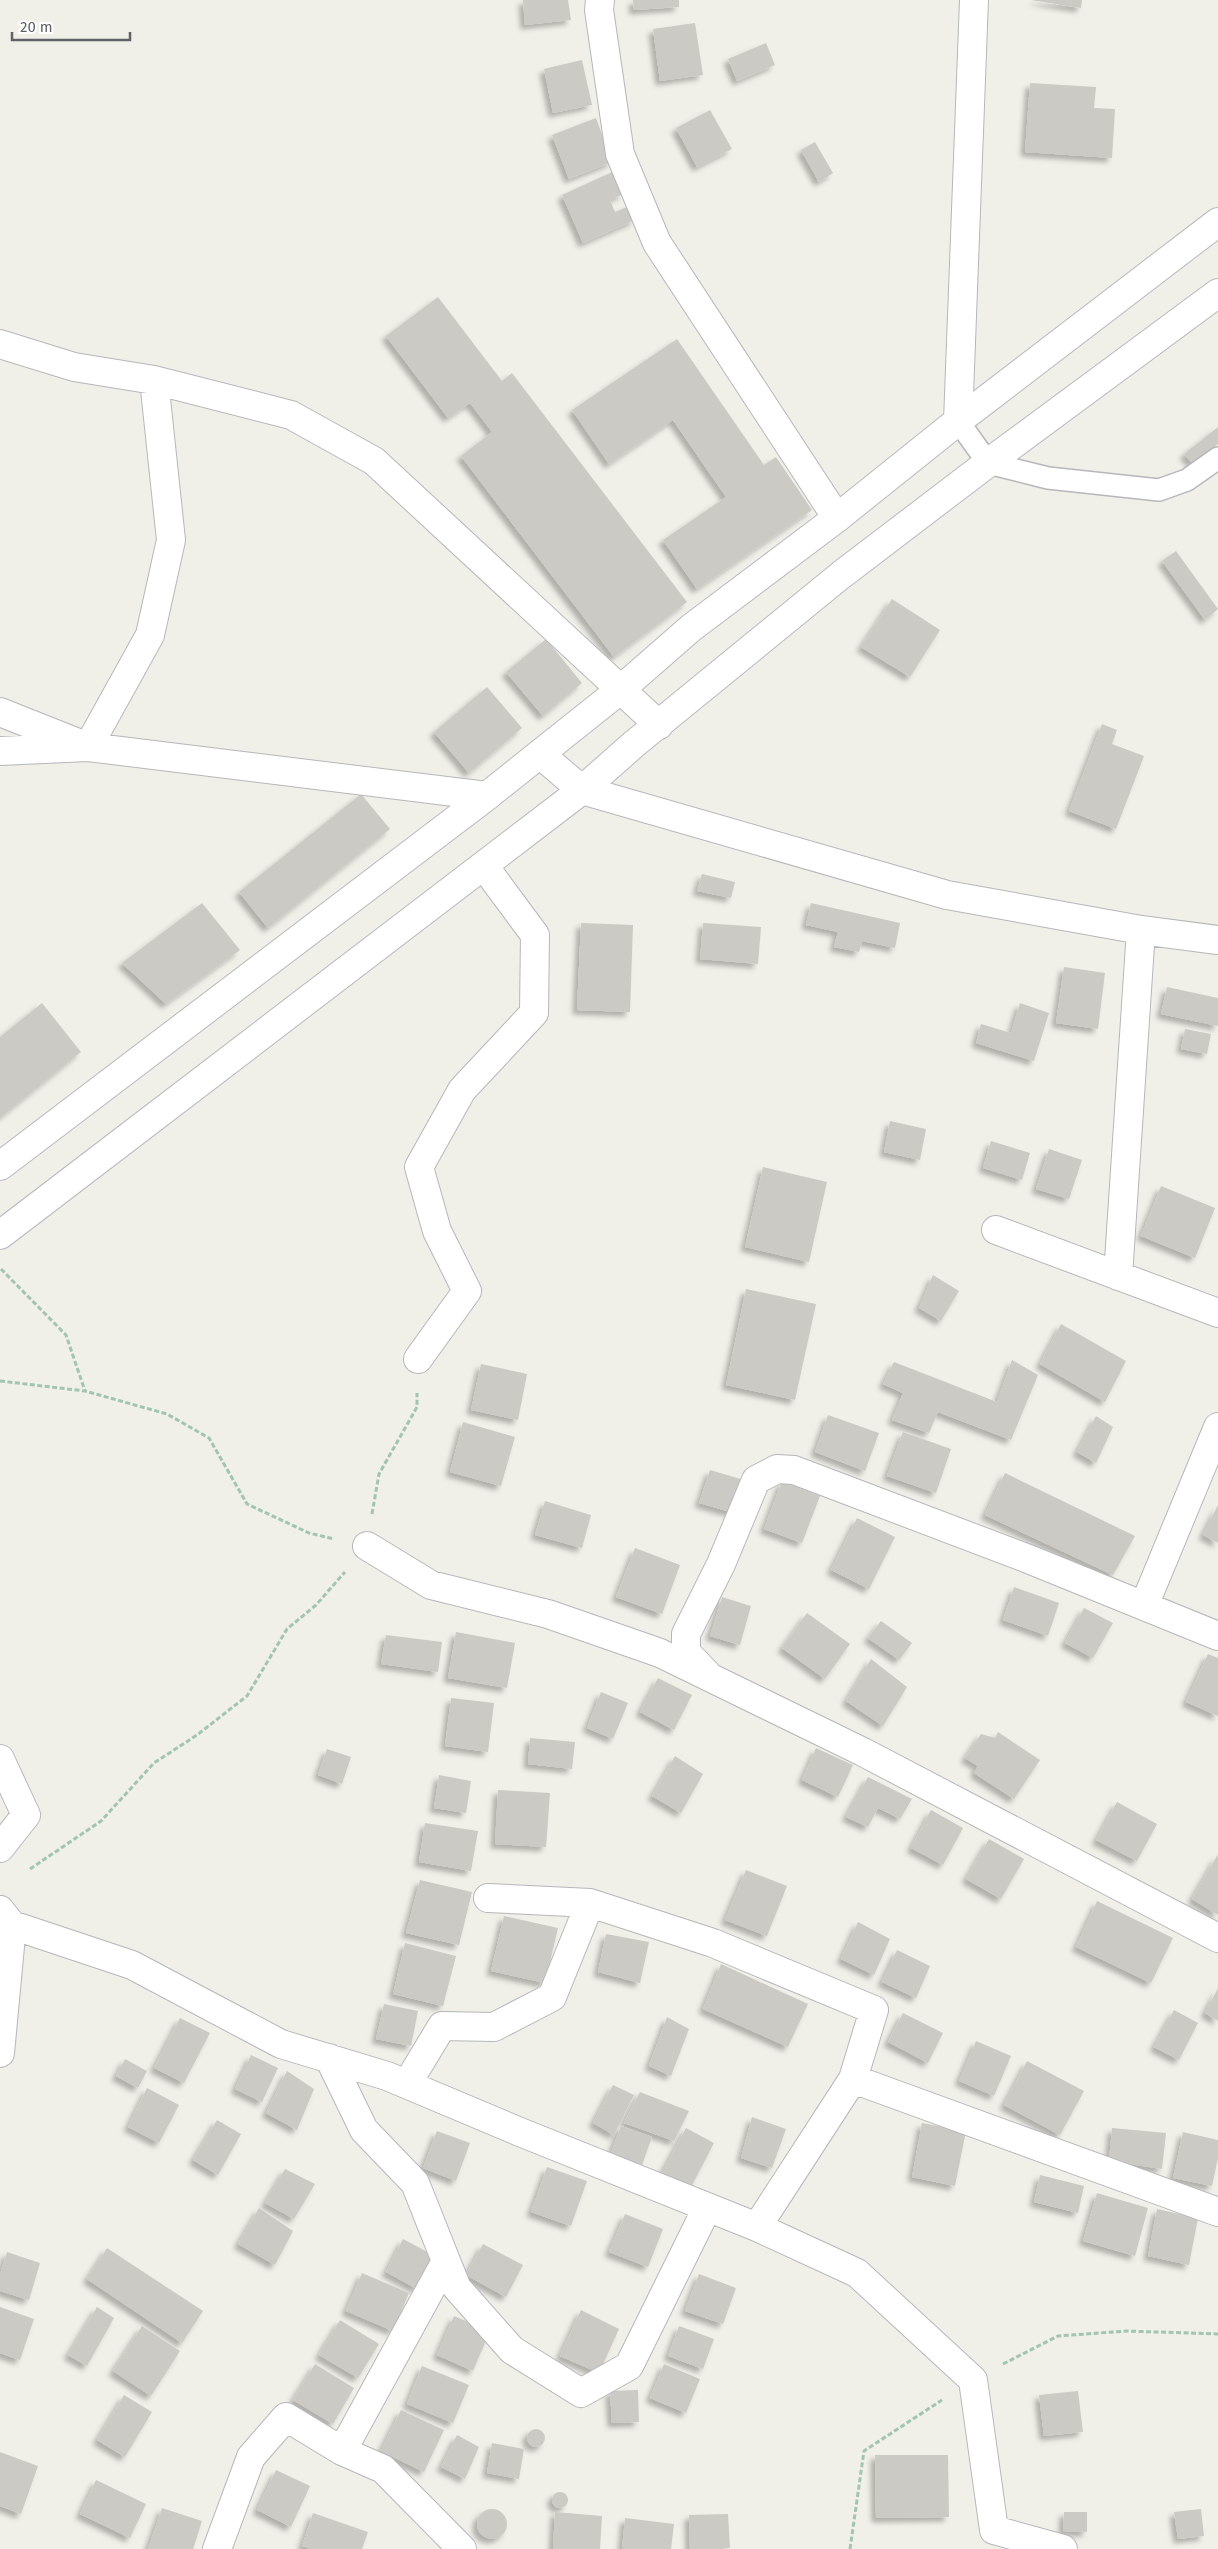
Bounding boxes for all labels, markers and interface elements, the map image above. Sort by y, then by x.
scale bar [12,10,130,42]
text: 20 m [20,18,53,36]

